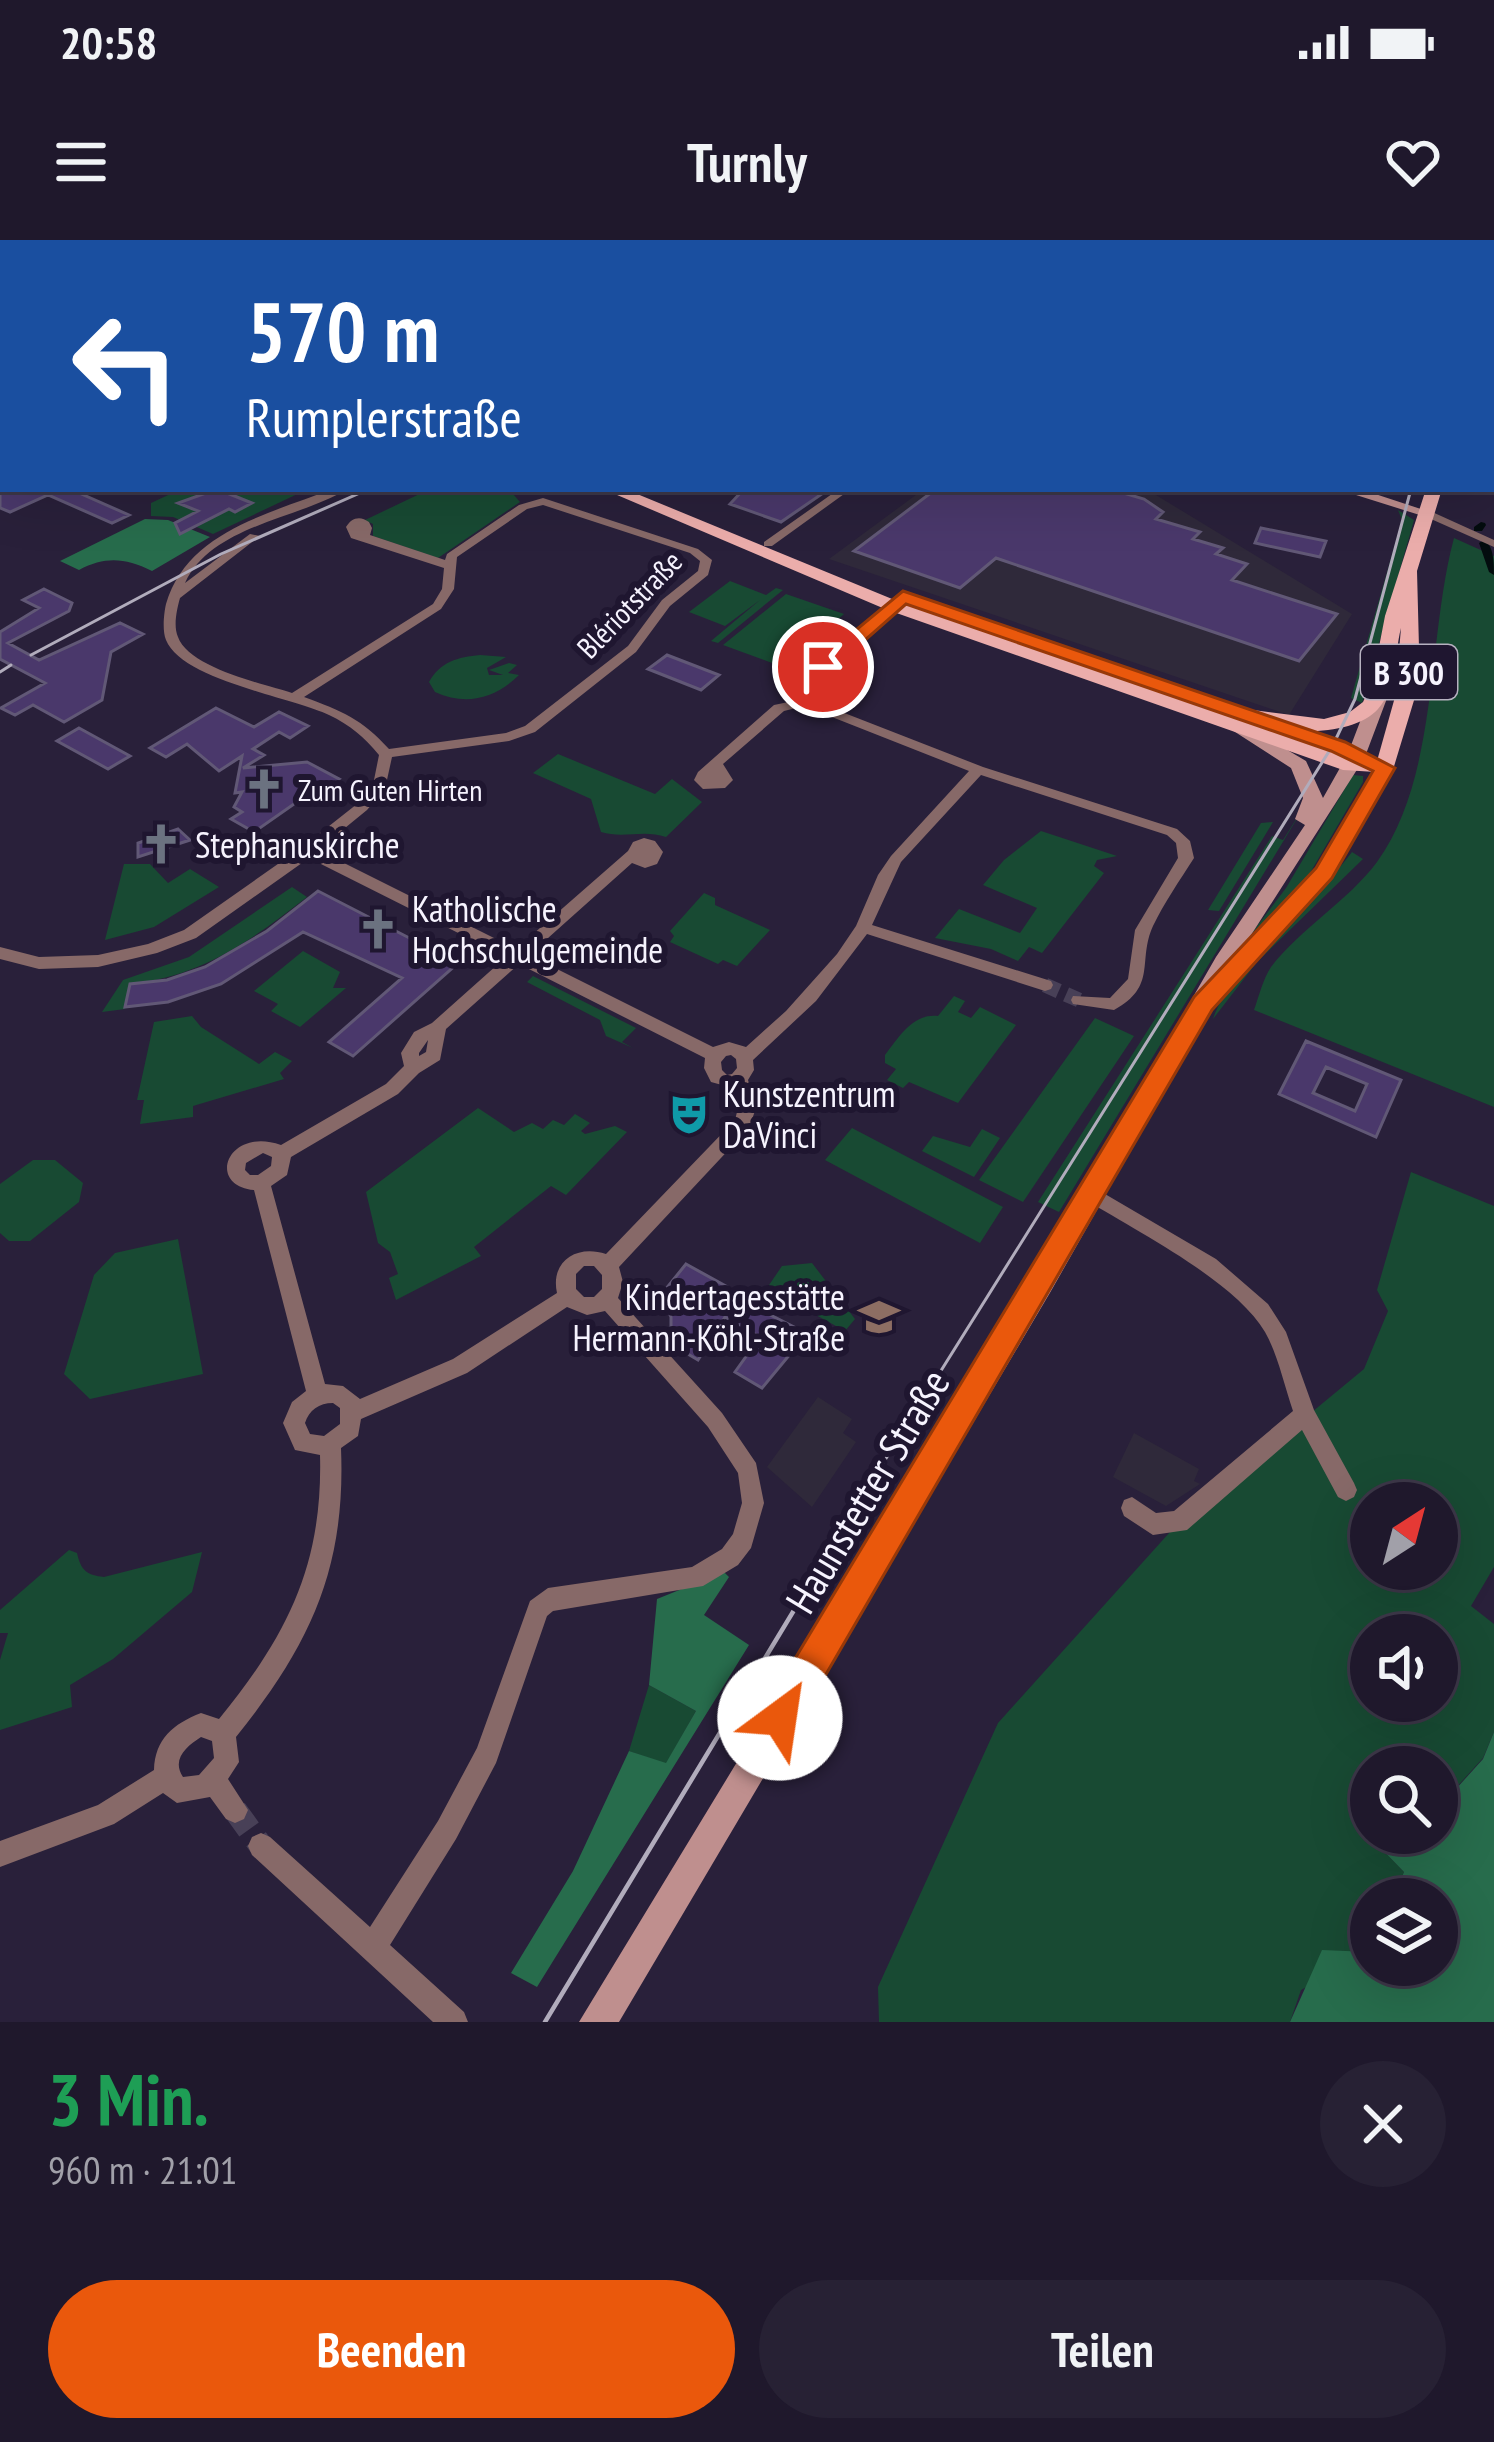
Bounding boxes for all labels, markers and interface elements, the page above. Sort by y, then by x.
text: 20:58 [60,13,157,71]
text: Turnly [687,127,807,197]
icon: menu [48,129,114,195]
icon: heart [1380,129,1446,195]
text: 570 m [246,276,439,385]
icon: left [48,288,204,444]
text: Rumplerstraße [246,382,522,452]
street label: Blériotstraße [568,542,690,666]
pin [772,616,874,718]
icon: arrive [790,634,856,700]
road number: B 300 [1361,645,1457,699]
church icon: Zum Guten Hirten [241,766,287,812]
place label: Zum Guten Hirten [298,770,482,809]
church icon: Stephanuskirche [138,821,184,867]
place label: Stephanuskirche [195,821,400,868]
place label: Katholische Hochschulgemeinde [412,885,663,973]
church icon: Katholische Hochschulgemeinde [355,906,401,952]
place label: Kunstzentrum DaVinci [723,1070,896,1158]
theatre icon: Kunstzentrum DaVinci [666,1091,712,1137]
place label: Kindertagesstätte Hermann-Köhl-Straße [572,1273,845,1361]
school or university icon: Kindertagesstätte Hermann-Köhl-Straße [856,1294,902,1340]
street label: Haunstetter Straße [773,1359,961,1623]
north arrow [1350,1482,1458,1590]
map controls [1350,1482,1458,1986]
button: sound [1350,1614,1458,1722]
position arrow [717,1655,843,1781]
button: search [1350,1746,1458,1854]
button: layers [1350,1878,1458,1986]
text: 3 Min. [48,2052,209,2145]
button: close [1320,2061,1446,2187]
text: 960 m · 21:01 [48,2144,237,2195]
button: Beenden [48,2280,735,2418]
button: Teilen [759,2280,1446,2418]

